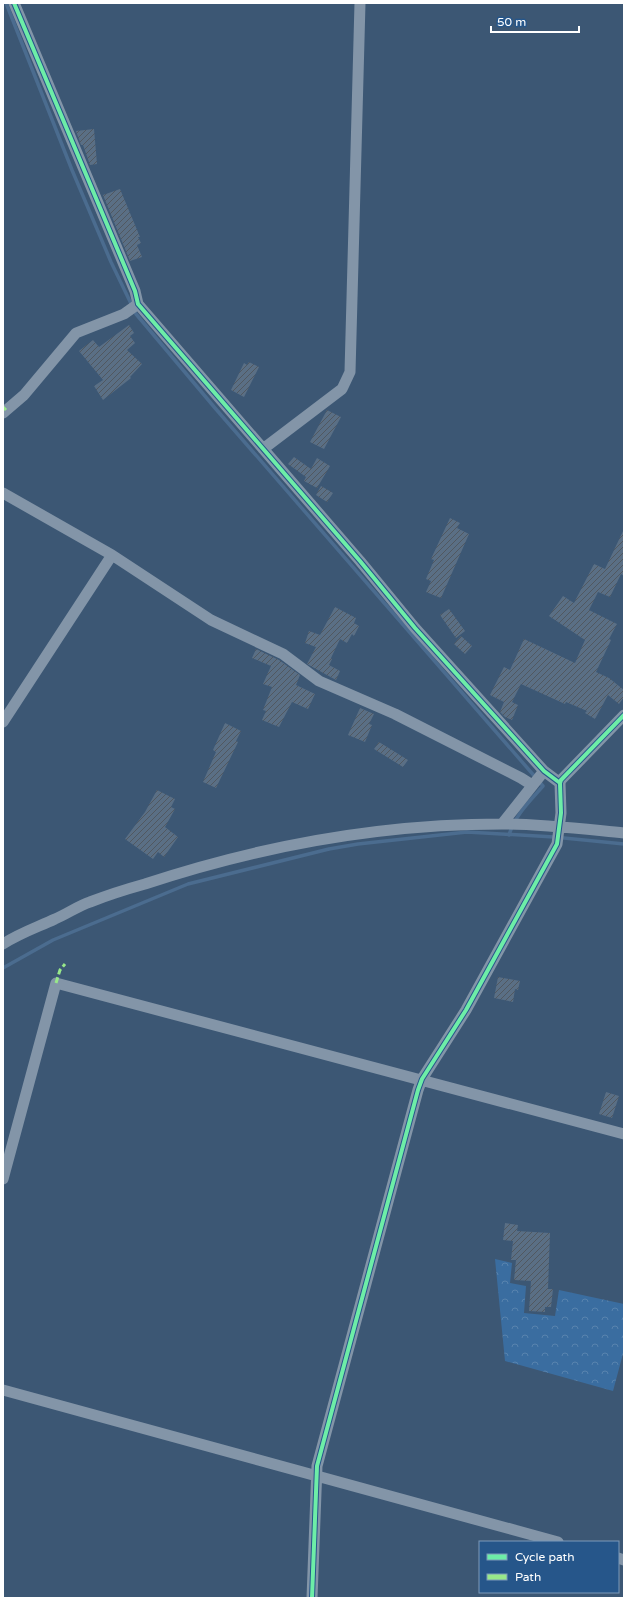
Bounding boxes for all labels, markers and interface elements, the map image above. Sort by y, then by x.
scale bar [491,8,579,34]
text: 50 m [497,15,526,29]
legend [479,1541,619,1593]
text: Cycle path [515,1550,574,1564]
text: Path [515,1570,541,1584]

